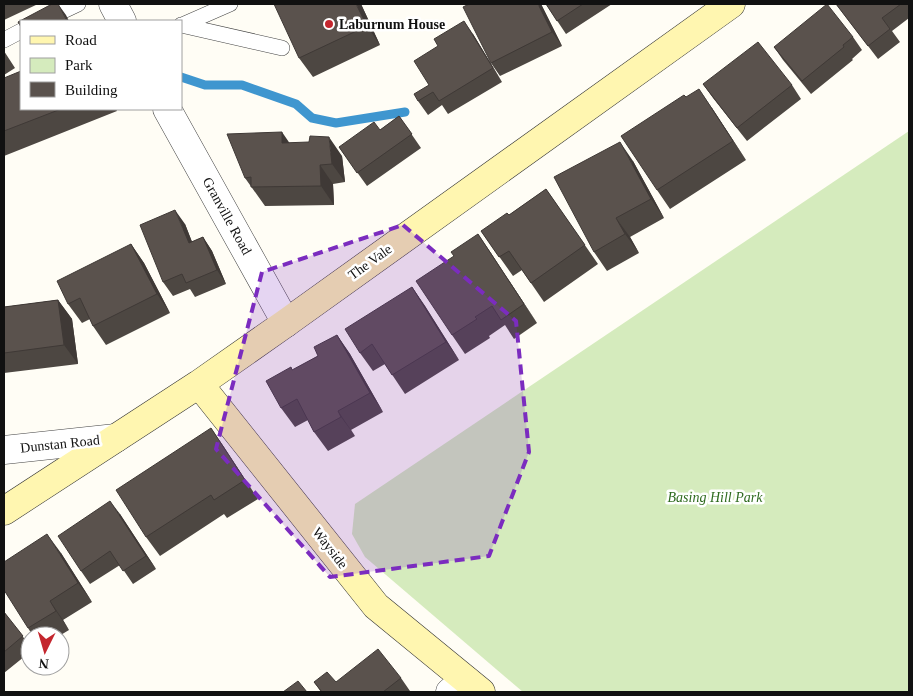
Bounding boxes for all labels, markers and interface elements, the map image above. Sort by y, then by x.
place label: Laburnum House [339,17,445,32]
marker: Laburnum House [323,18,335,30]
legend [20,20,182,110]
text: Road [65,32,97,48]
text: Park [65,57,93,73]
text: Building [65,82,118,98]
street label: Granville Road [200,175,254,257]
street label: The Vale [345,241,395,283]
street label: Dunstan Road [20,432,100,456]
park label: Basing Hill Park [668,490,763,505]
street label: Wayside [309,525,351,571]
north arrow [20,626,70,676]
text: N [38,656,50,671]

